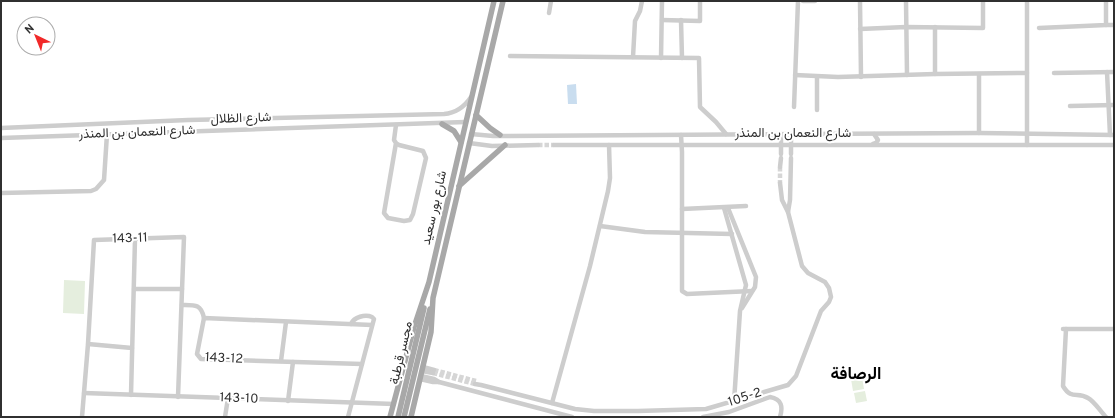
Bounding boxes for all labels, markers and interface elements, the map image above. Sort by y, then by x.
north arrow [16,16,56,56]
text: N [22,22,38,37]
street label: شارع الظلال [210,110,272,128]
street label: شارع النعمان بن المنذر [77,123,196,143]
street label: شارع النعمان بن المنذر [734,126,851,142]
street label: شارع بور سعيد [419,169,451,247]
street label: 143-11 [112,230,148,248]
street label: مجسر قرطبة [387,320,417,386]
street label: 143-12 [204,350,244,368]
district label: الرصافة [831,364,881,386]
street label: 105-2 [726,385,764,411]
street label: 143-10 [219,390,259,408]

